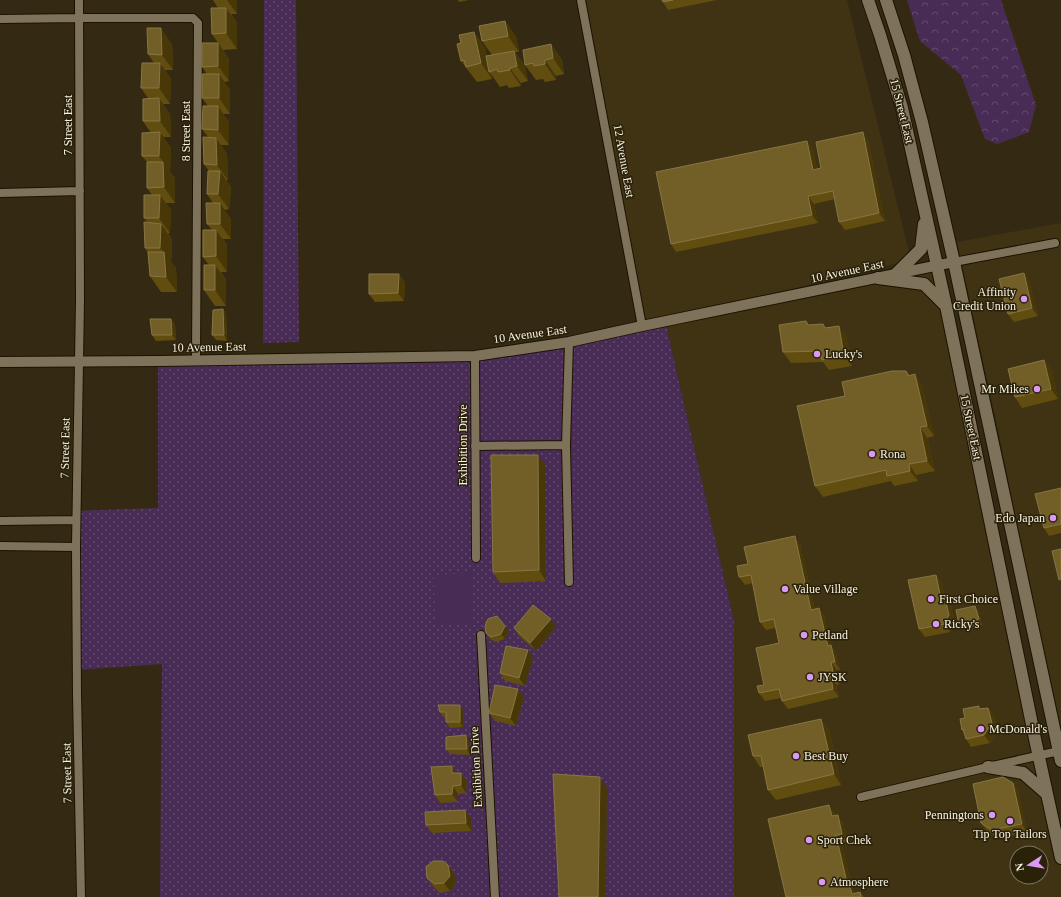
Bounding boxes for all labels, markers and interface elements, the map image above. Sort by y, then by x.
street label: 15 Street East [887,77,917,146]
street label: 7 Street East [61,94,75,155]
street label: 8 Street East [179,100,193,161]
street label: 12 Avenue East [611,123,637,200]
street label: 10 Avenue East [809,256,886,286]
place label: Affinity Credit Union [953,285,1016,313]
marker: Affinity Credit Union [1019,294,1029,304]
street label: 10 Avenue East [492,322,568,346]
street label: 10 Avenue East [172,339,247,355]
place label: Lucky's [825,347,863,361]
marker: Lucky's [812,349,822,359]
place label: Mr Mikes [981,382,1029,396]
marker: Mr Mikes [1032,384,1042,394]
street label: 15 Street East [957,393,985,462]
street label: Exhibition Drive [456,405,470,486]
street label: 7 Street East [57,417,73,478]
place label: Rona [880,447,906,461]
marker: Rona [867,449,877,459]
place label: Edo Japan [995,511,1045,525]
marker: Edo Japan [1048,513,1058,523]
place label: Value Village [793,582,858,596]
marker: Value Village [780,584,790,594]
place label: First Choice [939,592,998,606]
marker: First Choice [926,594,936,604]
place label: Ricky's [944,617,980,631]
marker: Ricky's [931,619,941,629]
place label: Petland [812,628,848,642]
marker: Petland [799,630,809,640]
place label: JYSK [818,670,847,684]
marker: JYSK [805,672,815,682]
place label: McDonald's [989,722,1047,736]
marker: McDonald's [976,724,986,734]
street label: Exhibition Drive [467,726,485,808]
street label: 7 Street East [59,742,75,803]
place label: Best Buy [804,749,848,763]
marker: Best Buy [791,751,801,761]
place label: Penningtons [925,808,984,822]
marker: Penningtons [987,810,997,820]
marker: Tip Top Tailors [1005,816,1015,826]
place label: Tip Top Tailors [973,827,1047,841]
place label: Sport Chek [817,833,871,847]
marker: Sport Chek [804,835,814,845]
north arrow [1009,845,1049,885]
text: N [1013,862,1026,872]
place label: Atmosphere [830,875,889,889]
marker: Atmosphere [817,877,827,887]

